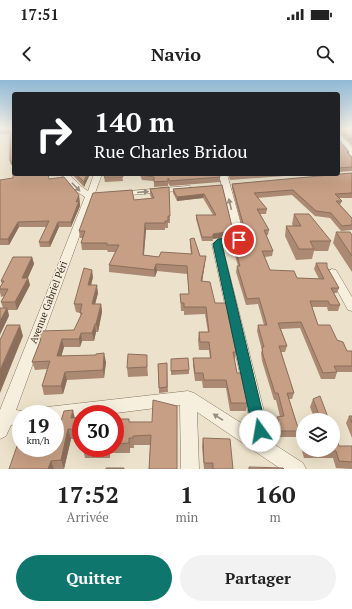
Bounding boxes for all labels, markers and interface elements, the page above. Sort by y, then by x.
text: 17:51 [20,4,59,24]
text: Navio [151,42,201,66]
icon: back [16,43,38,65]
icon: search [314,43,336,65]
text: 140 m [94,103,175,140]
icon: right [28,108,80,160]
text: Rue Charles Bridou [94,139,248,163]
one-way arrow [71,182,80,191]
one-way arrow [137,189,149,195]
one-way arrow [227,197,233,209]
pin [222,223,256,257]
icon: arrive [228,229,250,251]
street label: Avenue Gabriel Péri [27,259,70,345]
speed limit sign: 30 [72,405,124,457]
position arrow [239,410,281,452]
text: 19 [27,412,49,439]
one-way arrow [213,413,223,421]
map controls [296,413,340,457]
button: layers [296,413,340,457]
text: km/h [26,434,50,447]
text: 17:52 [56,478,119,510]
text: 1 [180,478,194,510]
text: 160 [255,478,295,510]
text: Arrivée [67,508,109,526]
text: min [175,508,198,526]
text: m [270,508,281,526]
button: Quitter [16,555,172,601]
button: Partager [180,555,336,601]

